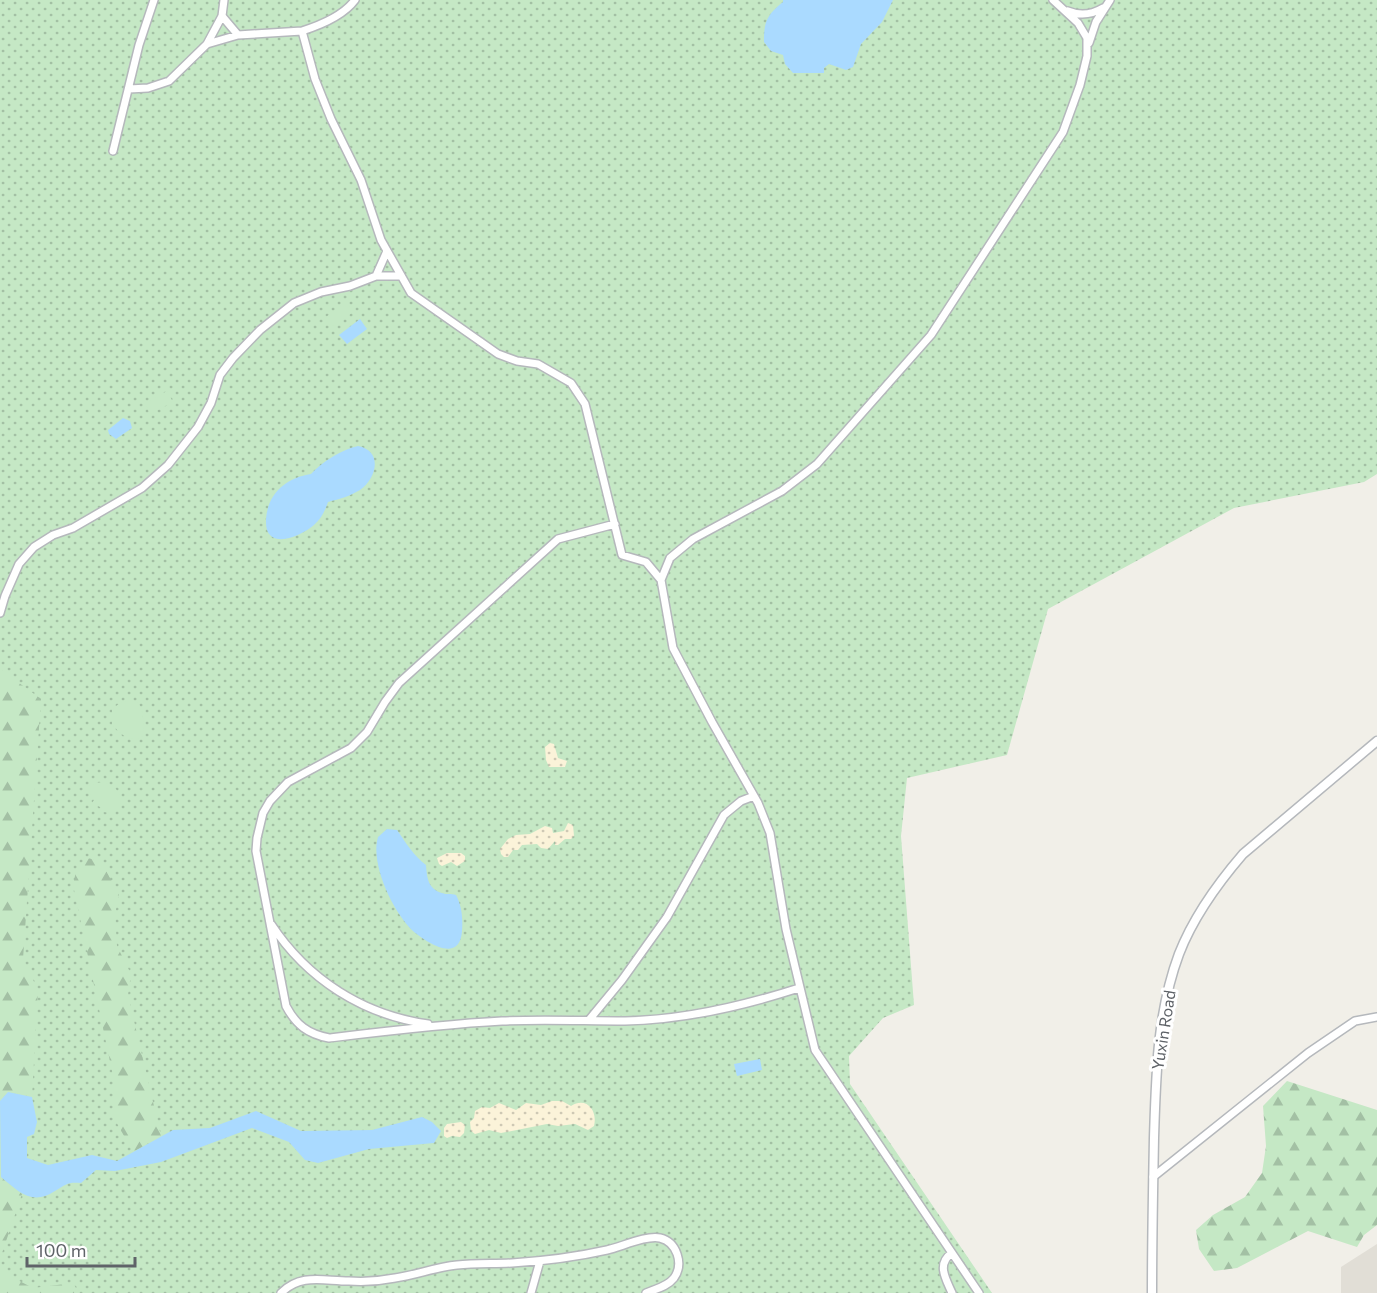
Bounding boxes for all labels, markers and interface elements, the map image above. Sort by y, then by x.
street label: Yuxin Road [1147,989,1179,1071]
scale bar [27,1230,135,1268]
text: 100 m [36,1239,86,1261]

